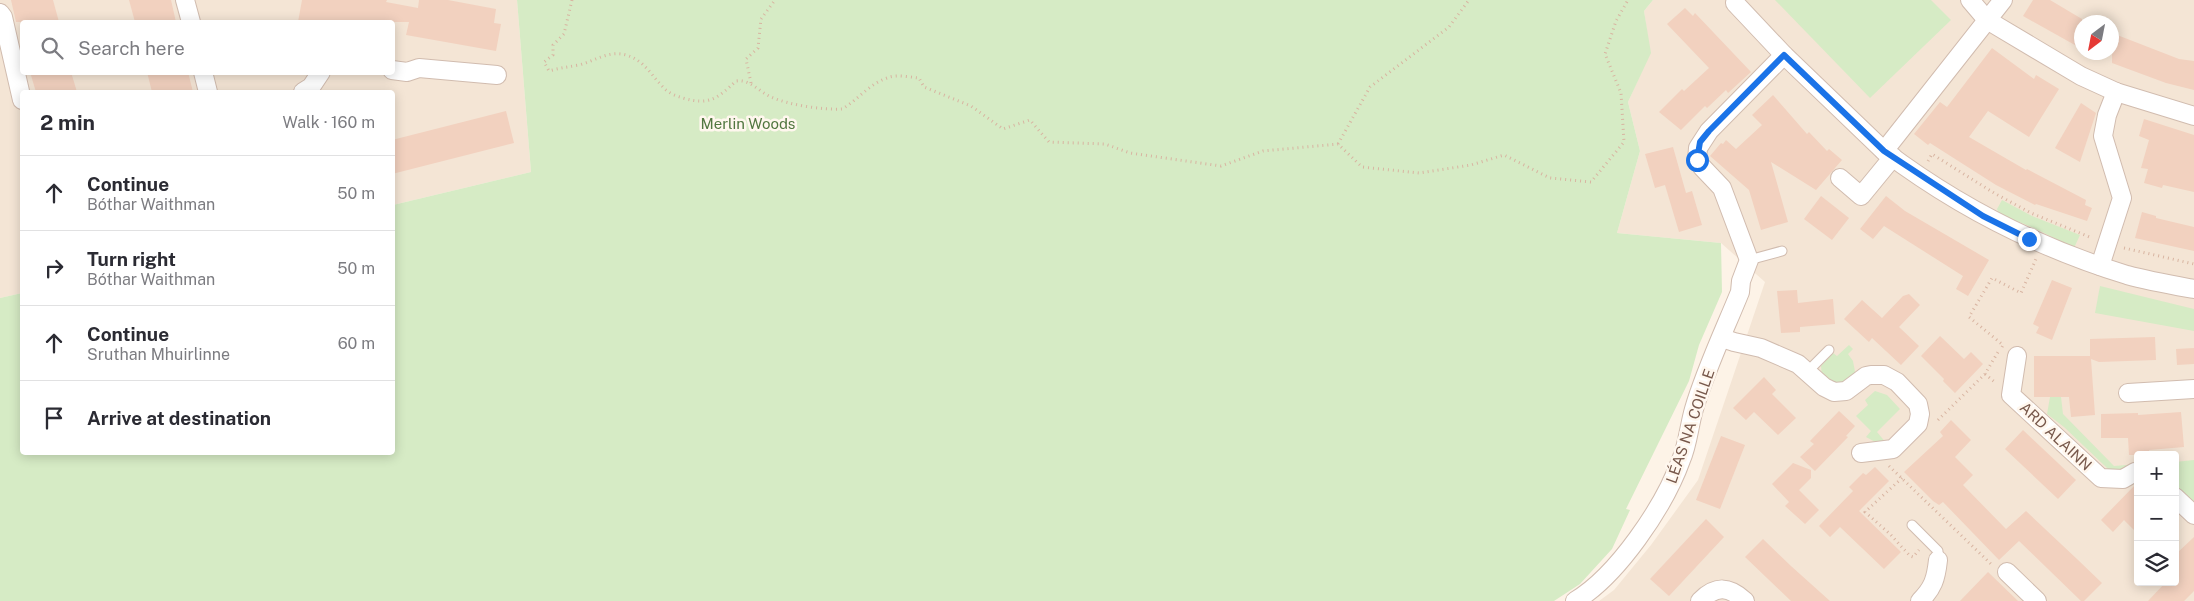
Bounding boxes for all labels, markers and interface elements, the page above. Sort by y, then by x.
north arrow [2074,15,2119,60]
search box [20,20,395,75]
icon: search [38,34,66,62]
text: Search here [78,37,185,59]
text: 2 min [40,110,95,135]
text: Walk · 160 m [283,113,375,132]
park label: Merlin Woods [701,115,795,132]
route start [1686,149,1709,172]
text: Continue [87,173,169,195]
icon: ahead [40,179,68,207]
text: 50 m [337,184,375,203]
text: Bóthar Waithman [87,195,215,214]
route end [2018,228,2041,251]
text: Turn right [87,248,176,270]
icon: right [40,254,68,282]
text: 50 m [337,259,375,278]
text: Bóthar Waithman [87,270,215,289]
text: Continue [87,323,169,345]
icon: ahead [40,329,68,357]
text: 60 m [338,334,375,353]
text: Sruthan Mhuirlinne [87,345,230,364]
street label: LÉAS NA COILLE [1662,367,1718,485]
street label: ARD ALAINN [2017,398,2095,474]
icon: arrive [40,404,68,432]
text: Arrive at destination [87,407,271,429]
map controls [2134,451,2179,586]
button: + [2134,451,2179,496]
button: − [2134,496,2179,541]
button: layers [2134,541,2179,586]

